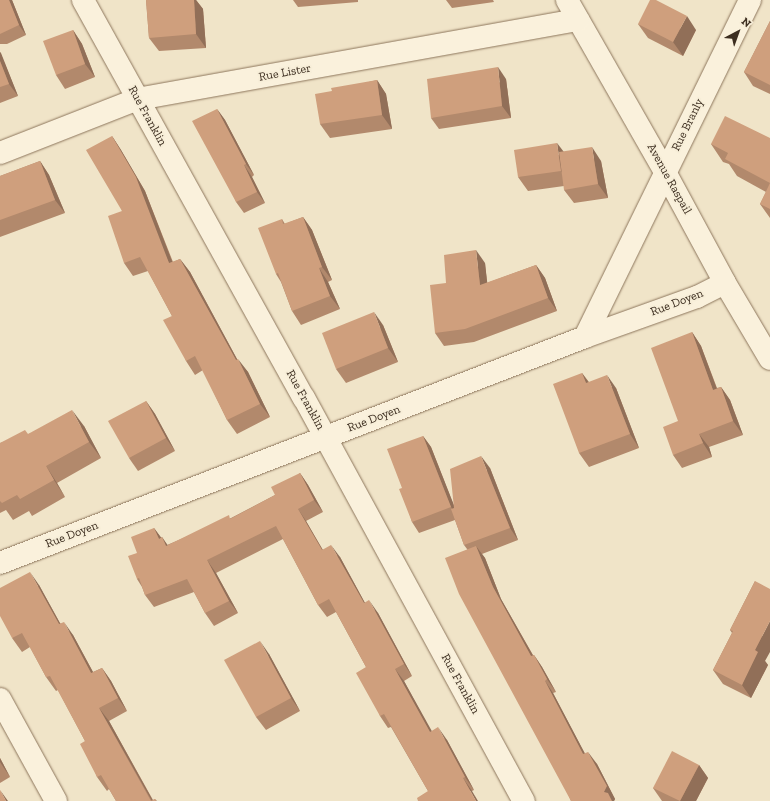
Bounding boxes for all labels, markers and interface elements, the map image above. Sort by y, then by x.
north arrow [718,12,758,52]
text: N [739,15,754,30]
street label: Rue Lister [258,61,312,85]
street label: Rue Franklin [125,83,169,149]
street label: Rue Branly [669,96,707,154]
street label: Avenue Raspail [644,141,694,217]
street label: Rue Doyen [649,286,705,320]
street label: Rue Franklin [283,367,327,433]
street label: Rue Doyen [346,402,402,436]
street label: Rue Doyen [44,518,100,552]
street label: Rue Franklin [438,651,482,717]

